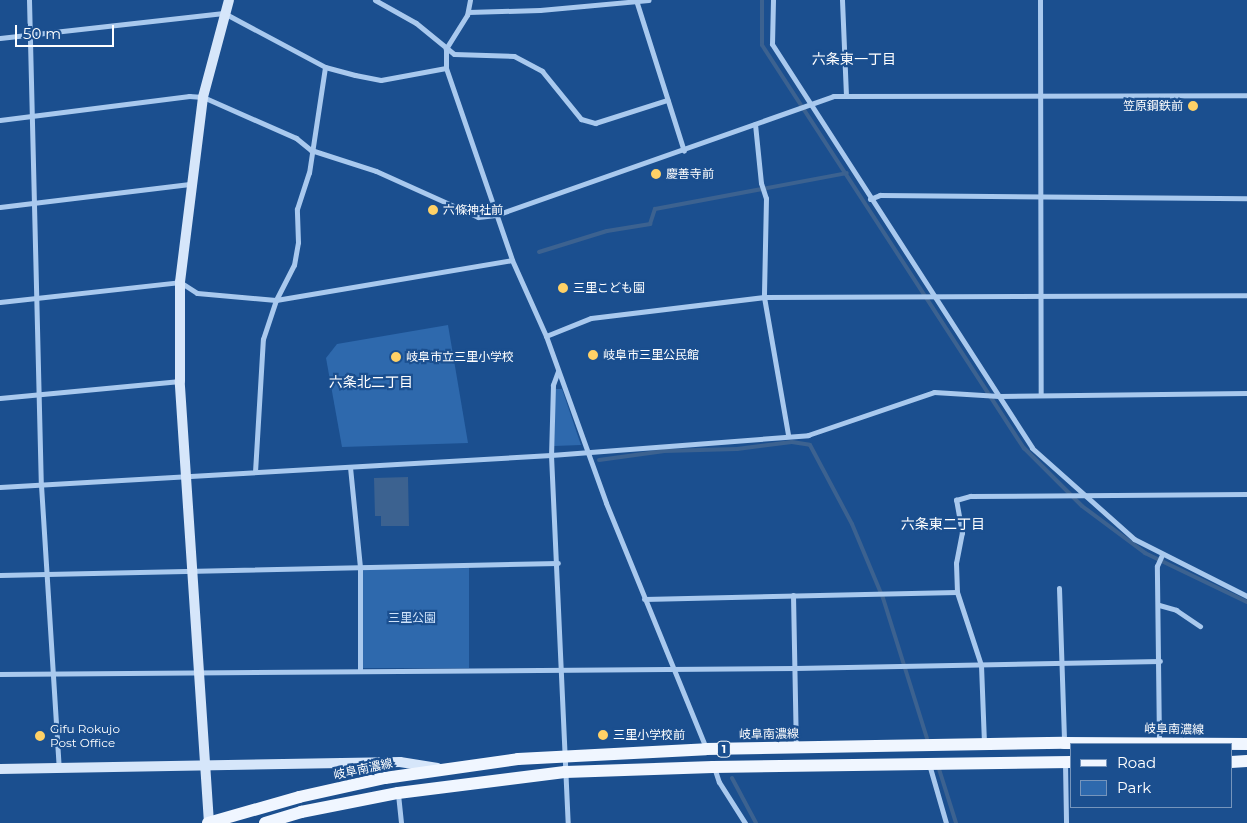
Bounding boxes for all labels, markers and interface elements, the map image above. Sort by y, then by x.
scale bar [18,15,116,47]
text: 50 m [23,24,61,43]
district label: 六条東一丁目 [812,51,896,67]
place label: 笠原鋼鉄前 [1123,99,1183,113]
marker: 笠原鋼鉄前 [1187,100,1199,112]
place label: 慶善寺前 [666,167,714,181]
marker: 慶善寺前 [650,168,662,180]
place label: 六條神社前 [443,203,503,217]
marker: 六條神社前 [427,204,439,216]
place label: 三里こども園 [573,281,645,295]
marker: 三里こども園 [557,282,569,294]
place label: 岐阜市三里公民館 [603,348,699,362]
marker: 岐阜市三里公民館 [587,349,599,361]
place label: 岐阜市立三里小学校 [406,350,514,364]
marker: 岐阜市立三里小学校 [390,351,402,363]
district label: 六条北二丁目 [329,374,413,390]
district label: 六条東二丁目 [901,516,985,532]
park label: 三里公園 [388,611,436,625]
street label: 岐阜南濃線 [1144,721,1204,737]
place label: Gifu Rokujo Post Office [50,722,120,750]
street label: 岐阜南濃線 [739,726,799,742]
place label: 三里小学校前 [613,728,685,742]
marker: 三里小学校前 [597,729,609,741]
marker: Gifu Rokujo Post Office [34,730,46,742]
road number: 1 [716,741,732,758]
legend [1070,743,1232,808]
text: Road [1117,753,1156,772]
street label: 岐阜南濃線 [332,756,394,782]
text: Park [1117,778,1151,797]

